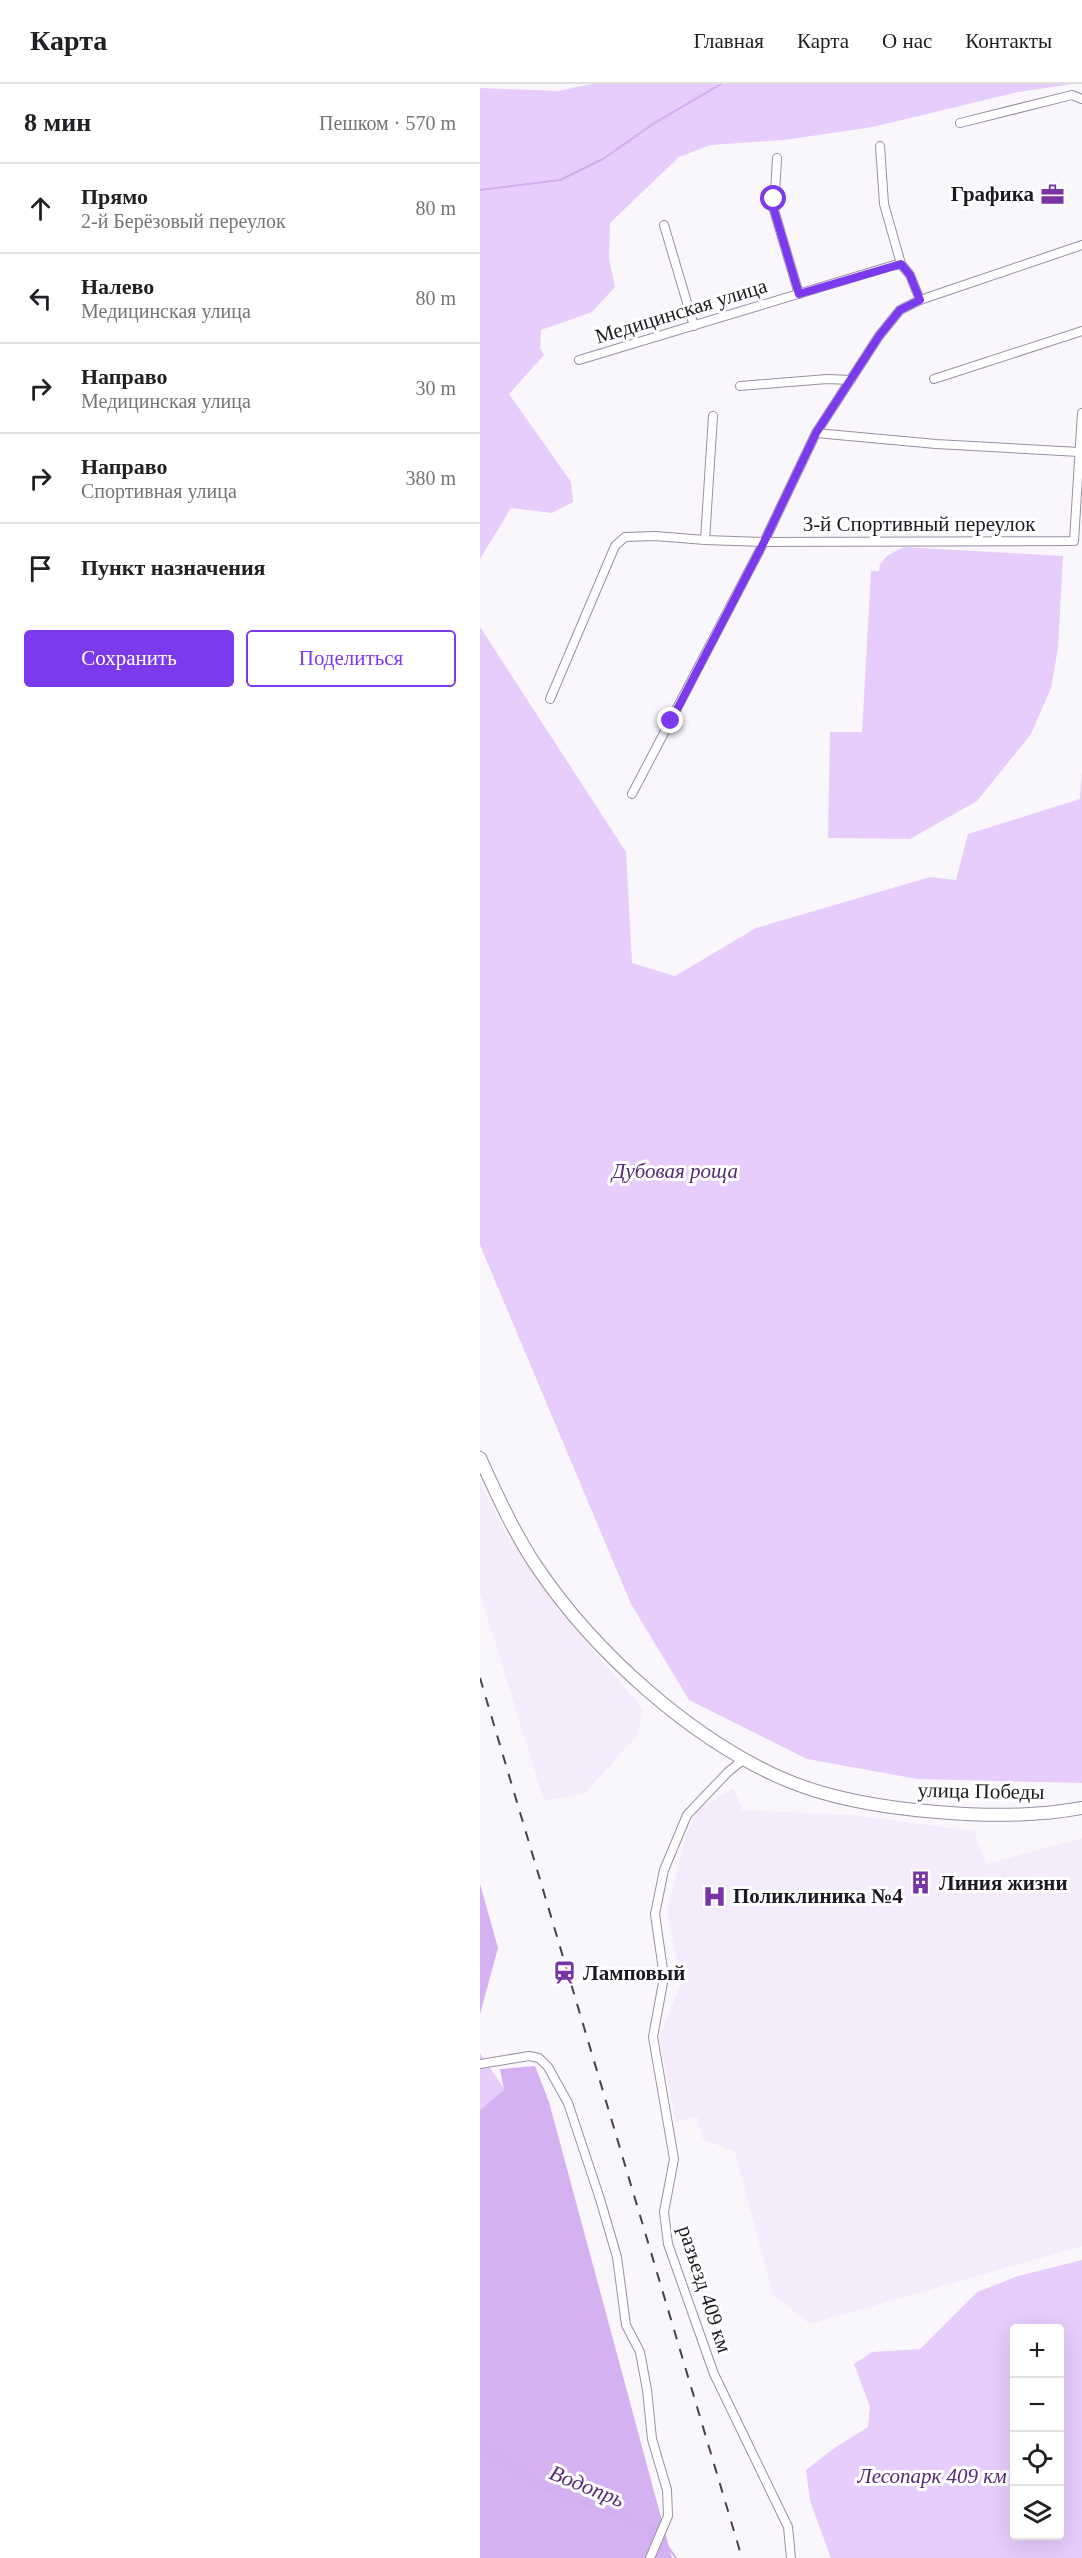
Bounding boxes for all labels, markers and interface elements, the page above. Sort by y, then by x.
text: Карта [30,25,107,56]
text: Главная [694,29,764,53]
text: Карта [797,29,849,53]
text: О нас [882,29,932,53]
text: Контакты [965,29,1052,53]
text: 8 мин [24,108,91,137]
text: Пешком · 570 m [319,112,456,134]
office icon: Графика [1039,181,1065,207]
place label: Графика [951,182,1034,206]
text: Прямо [81,184,148,209]
route start [760,185,786,211]
icon: ahead [24,192,57,225]
text: 80 m [415,197,456,219]
text: 2-й Берёзовый переулок [81,210,286,232]
street label: Медицинская улица [592,273,770,349]
text: Налево [81,274,154,299]
icon: left [24,282,57,315]
text: 80 m [415,287,456,309]
text: Медицинская улица [81,300,251,322]
text: Направо [81,364,167,389]
icon: right [24,372,57,405]
text: 30 m [415,377,456,399]
text: Медицинская улица [81,390,251,412]
text: Направо [81,454,167,479]
icon: right [24,462,57,495]
text: 380 m [405,467,456,489]
text: Спортивная улица [81,480,237,502]
street label: 3-й Спортивный переулок [803,512,1036,536]
icon: arrive [24,552,57,585]
text: Пункт назначения [81,555,266,580]
button: Сохранить [24,630,234,687]
button: Поделиться [246,630,456,687]
route end [657,707,683,733]
park label: Дубовая роща [610,1159,738,1183]
street label: улица Победы [917,1778,1045,1804]
building icon: Линия жизни [908,1870,934,1896]
place label: Линия жизни [939,1871,1068,1895]
hospital icon: Поликлиника №4 [702,1883,728,1909]
place label: Поликлиника №4 [733,1884,903,1908]
station icon: Ламповый [552,1960,578,1986]
place label: Ламповый [583,1961,685,1985]
street label: разъезд 409 км [673,2222,737,2356]
map controls [1010,2324,1064,2540]
button: + [1010,2324,1064,2378]
button: − [1010,2378,1064,2432]
button: locate [1010,2432,1064,2486]
water label: Водопрь [546,2460,628,2512]
park label: Лесопарк 409 км [856,2464,1007,2488]
button: layers [1010,2486,1064,2540]

